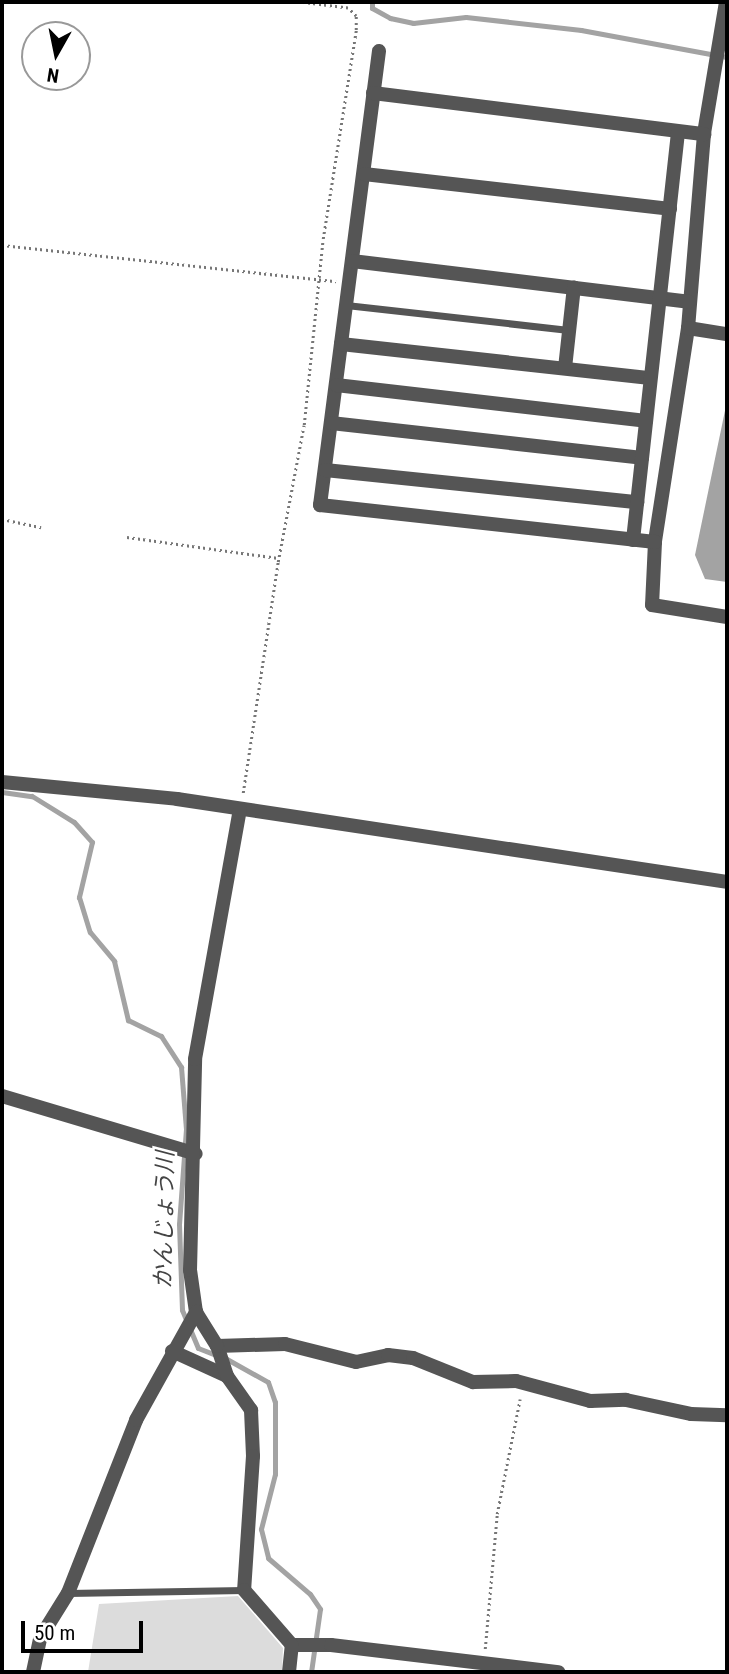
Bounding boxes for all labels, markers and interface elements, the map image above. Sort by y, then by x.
north arrow [21,21,91,91]
text: N [45,63,61,88]
water label: かんじょう川 [150,1151,180,1289]
scale bar [24,1608,147,1652]
text: 50 m [34,1621,75,1645]

